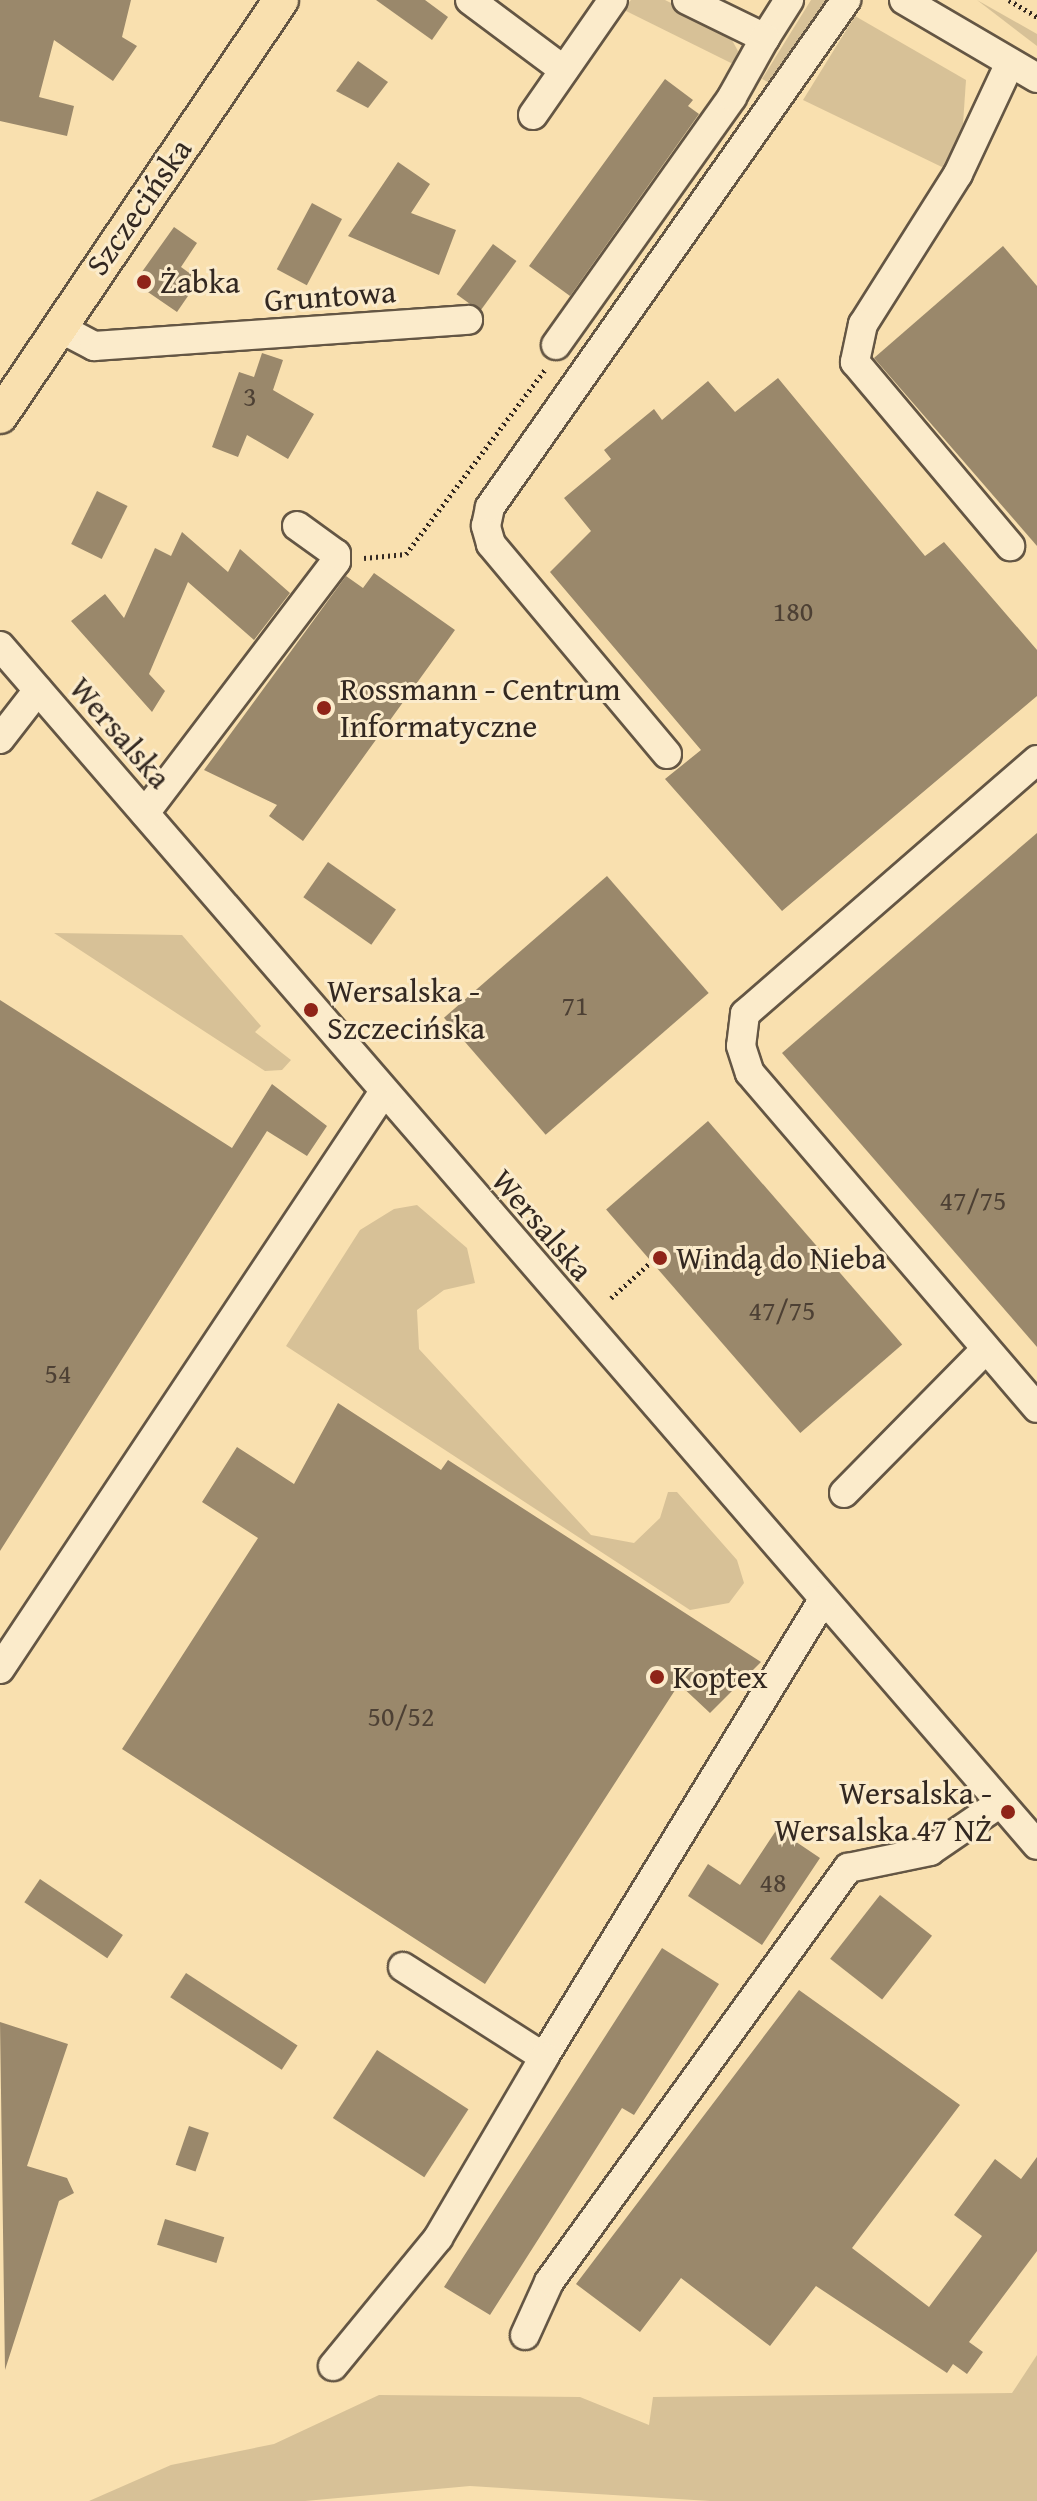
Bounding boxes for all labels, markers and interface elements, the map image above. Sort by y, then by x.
street label: Szczecińska [78,131,200,283]
place label: Żabka [160,263,240,301]
street label: Gruntowa [263,272,397,320]
marker: Żabka [135,273,153,291]
house number: 3 [243,379,257,413]
house number: 180 [773,594,813,628]
street label: Wersalska [61,669,179,797]
place label: Rossmann - Centrum Informatyczne [340,671,621,746]
marker: Rossmann - Centrum Informatyczne [315,699,333,717]
place label: Wersalska - Szczecińska [327,973,485,1048]
house number: 71 [562,988,588,1022]
marker: Wersalska - Szczecińska [302,1001,320,1019]
street label: Wersalska [483,1161,601,1289]
house number: 47/75 [939,1183,1007,1217]
place label: Windą do Nieba [676,1239,886,1277]
marker: Windą do Nieba [651,1249,669,1267]
house number: 47/75 [748,1293,816,1327]
house number: 54 [45,1356,71,1390]
place label: Koptex [673,1658,768,1696]
marker: Koptex [648,1668,666,1686]
house number: 50/52 [367,1699,435,1733]
place label: Wersalska - Wersalska 47 NŻ [774,1775,992,1850]
marker: Wersalska - Wersalska 47 NŻ [999,1803,1017,1821]
house number: 48 [760,1865,786,1899]

